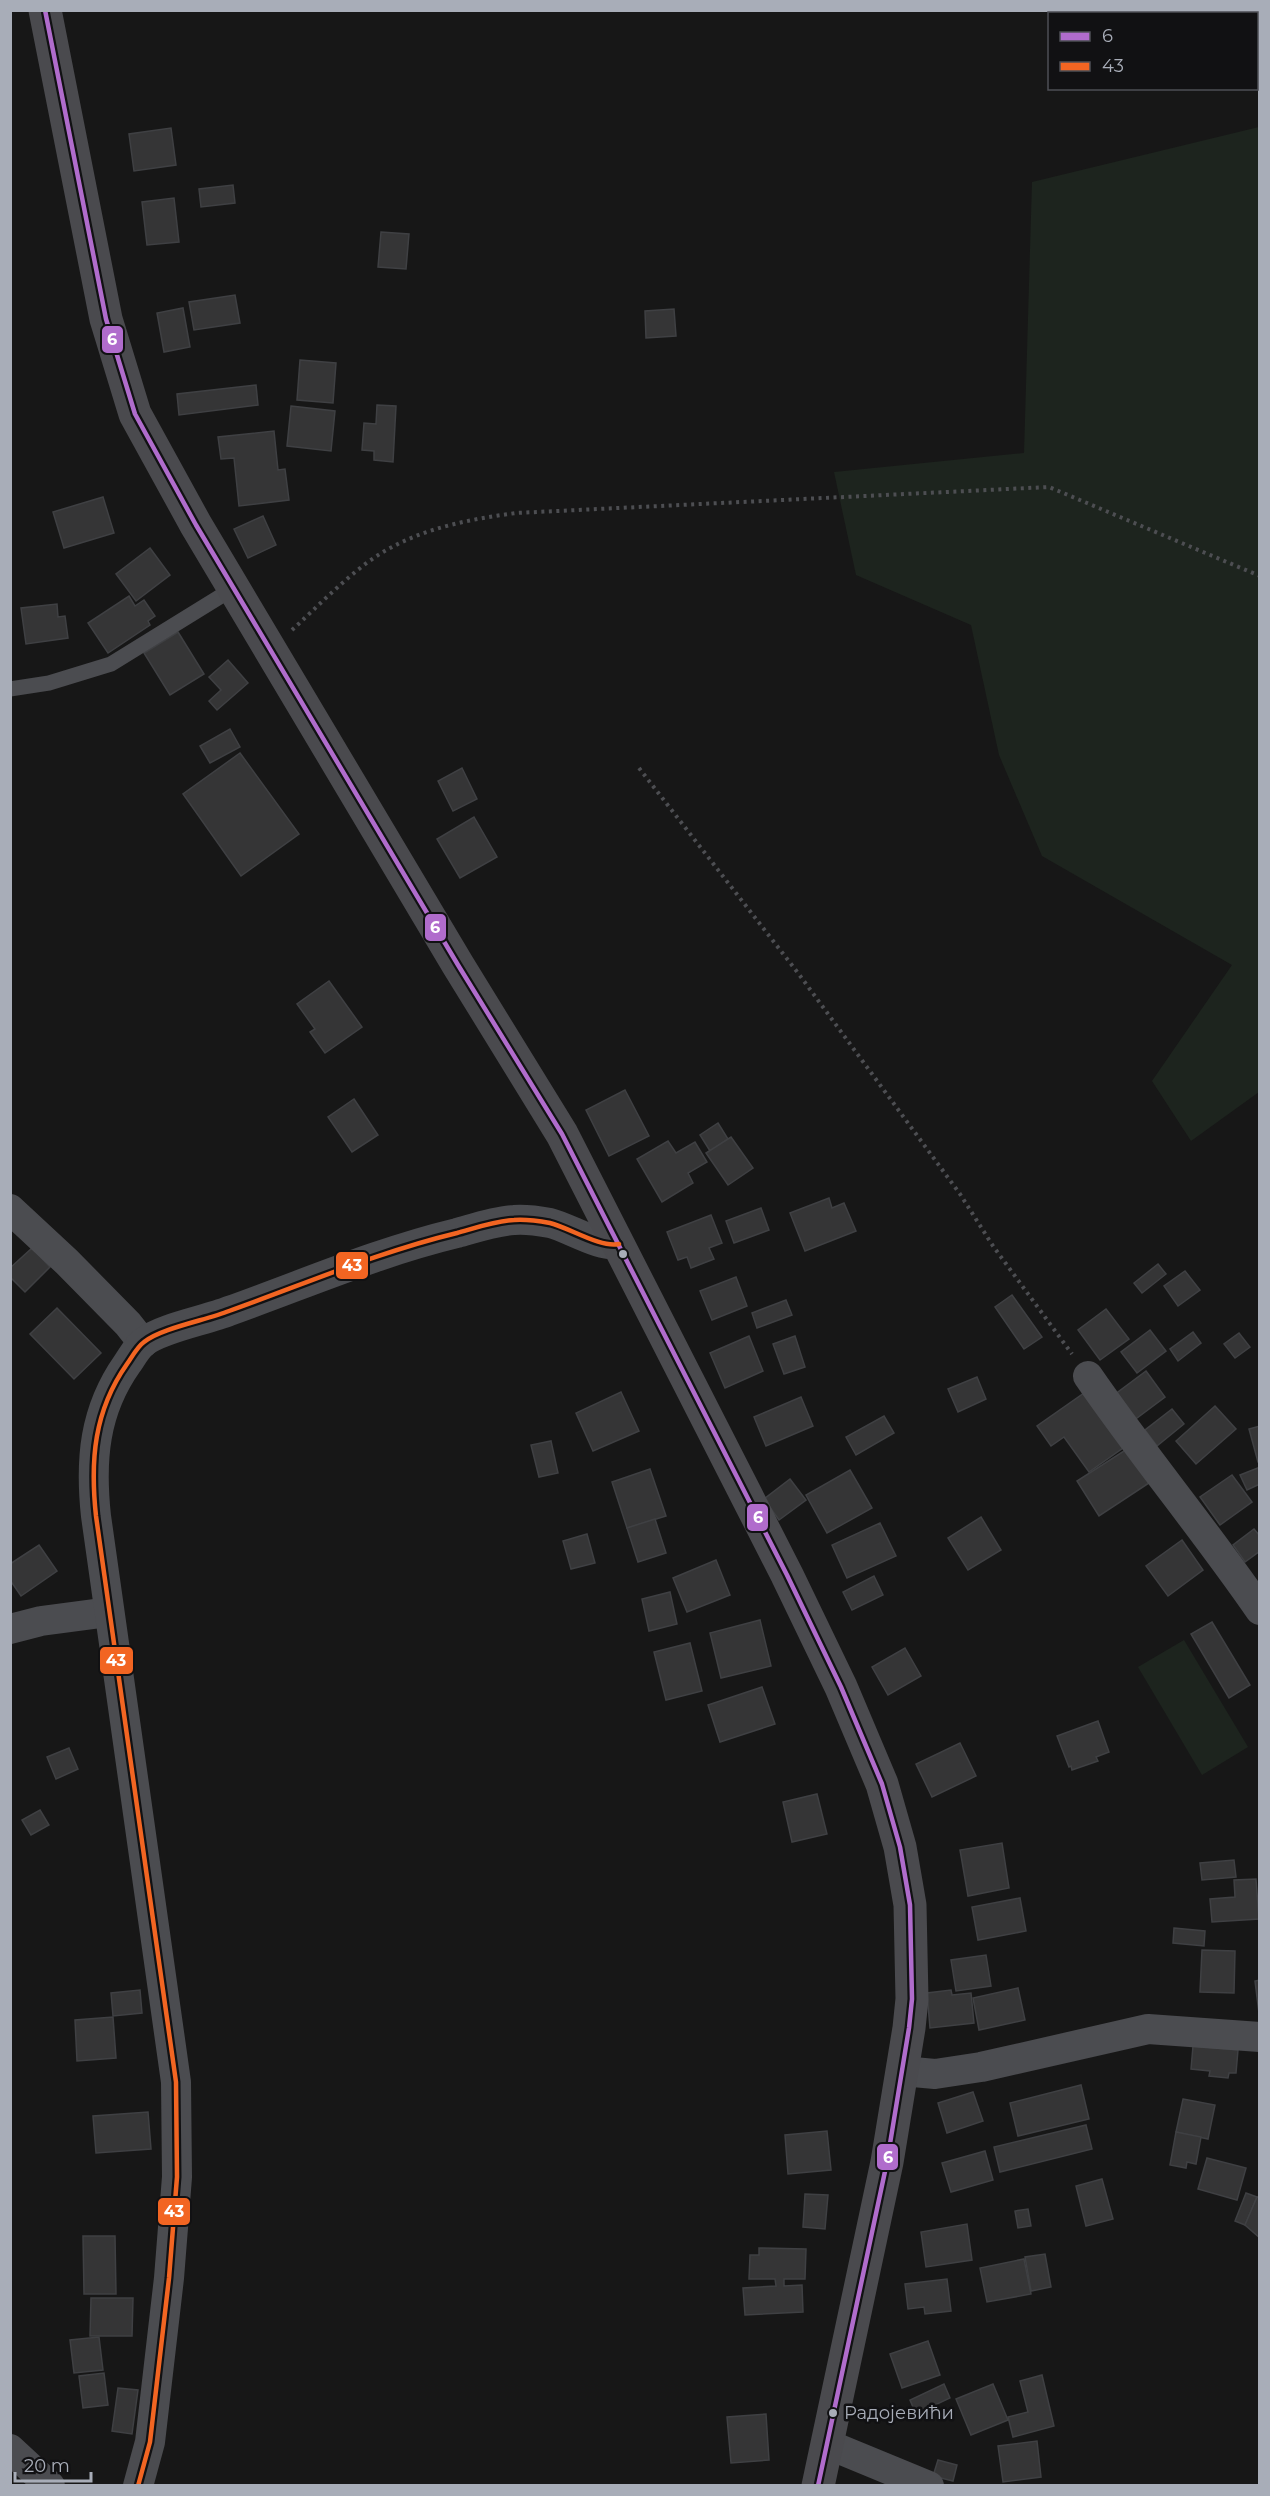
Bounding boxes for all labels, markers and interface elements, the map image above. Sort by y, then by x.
legend [1048,12,1258,90]
text: 6 [1102,25,1113,47]
text: 43 [1102,55,1124,77]
line badge: 6 [101,325,124,354]
text: 6 [107,330,117,349]
line badge: 6 [424,913,447,942]
text: 6 [430,918,440,937]
unlabelled marker [617,1248,629,1260]
line badge: 43 [335,1251,369,1280]
text: 43 [342,1256,362,1275]
line badge: 6 [746,1503,769,1532]
text: 6 [753,1508,763,1527]
line badge: 43 [99,1646,134,1675]
text: 43 [106,1651,126,1670]
line badge: 6 [876,2143,899,2171]
text: 6 [883,2148,893,2167]
line badge: 43 [157,2197,191,2226]
text: 43 [164,2202,184,2221]
place label: Радојевићи [844,2402,954,2424]
marker: Радојевићи [827,2407,839,2419]
scale bar [15,2445,92,2483]
text: 20 m [24,2455,70,2477]

